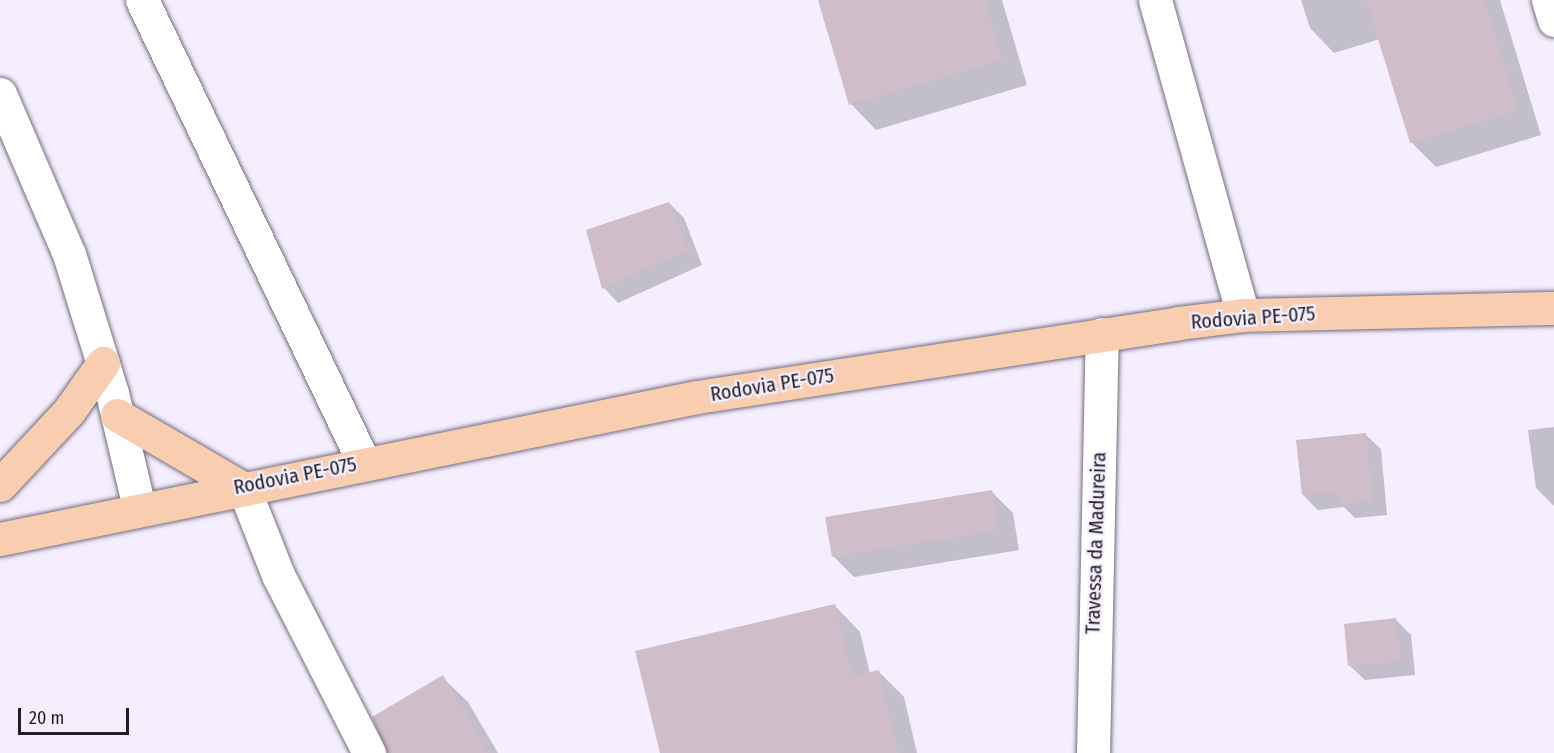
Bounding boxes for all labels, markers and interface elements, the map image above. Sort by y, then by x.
street label: Rodovia PE-075 [1190,302,1316,334]
street label: Rodovia PE-075 [709,363,835,407]
street label: Travessa da Madureira [1081,451,1111,635]
street label: Rodovia PE-075 [232,452,358,500]
scale bar [21,696,132,734]
text: 20 m [29,707,64,729]

